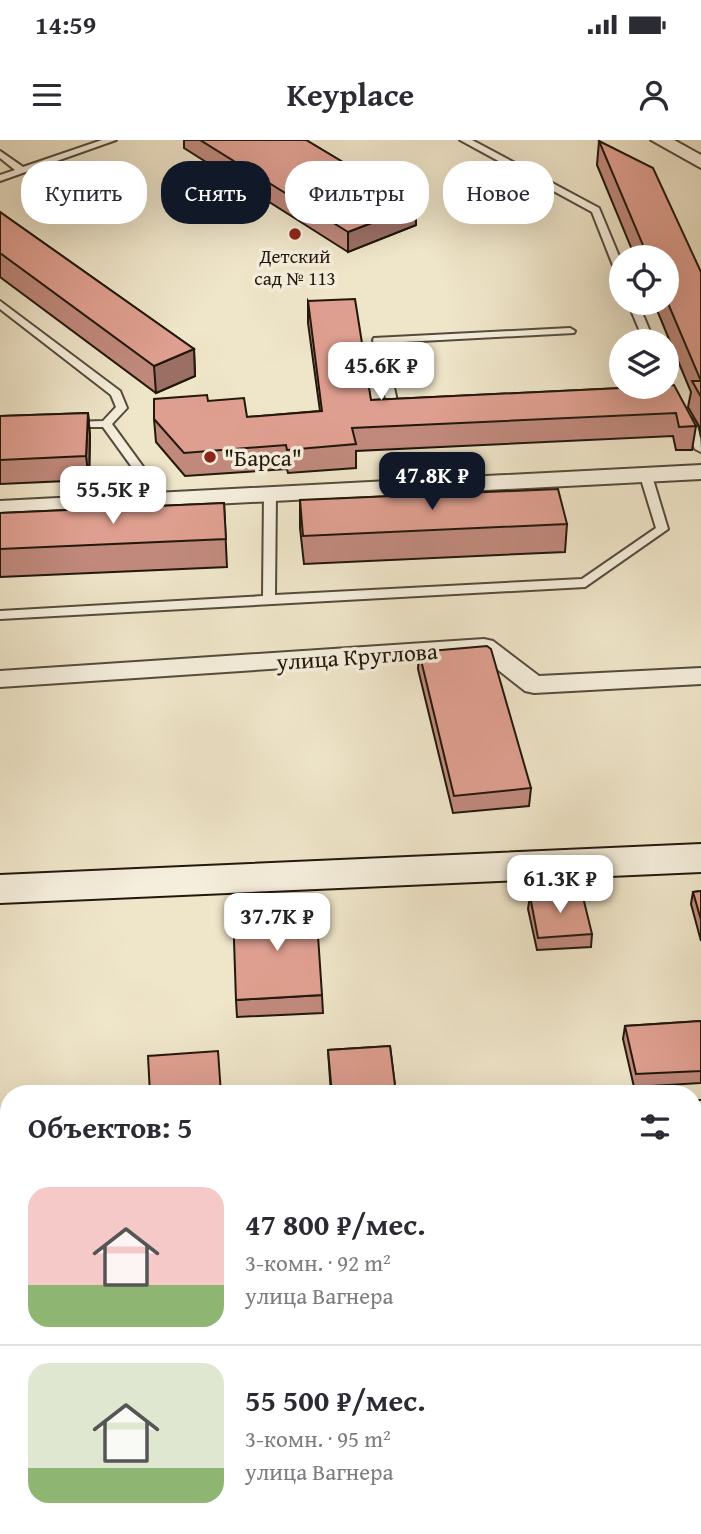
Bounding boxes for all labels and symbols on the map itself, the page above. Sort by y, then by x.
marker: Детский сад № 113 [287,226,303,242]
place label: Детский сад № 113 [254,242,336,292]
pin: 45.6K ₽ [316,342,446,402]
place label: "Барса" [224,441,302,474]
marker: "Барса" [202,449,218,465]
pin: 47.8K ₽ [367,452,497,512]
pin: 55.5K ₽ [48,466,178,526]
street label: улица Круглова [274,634,439,678]
pin: 61.3K ₽ [495,856,625,915]
pin: 37.7K ₽ [212,894,342,953]

